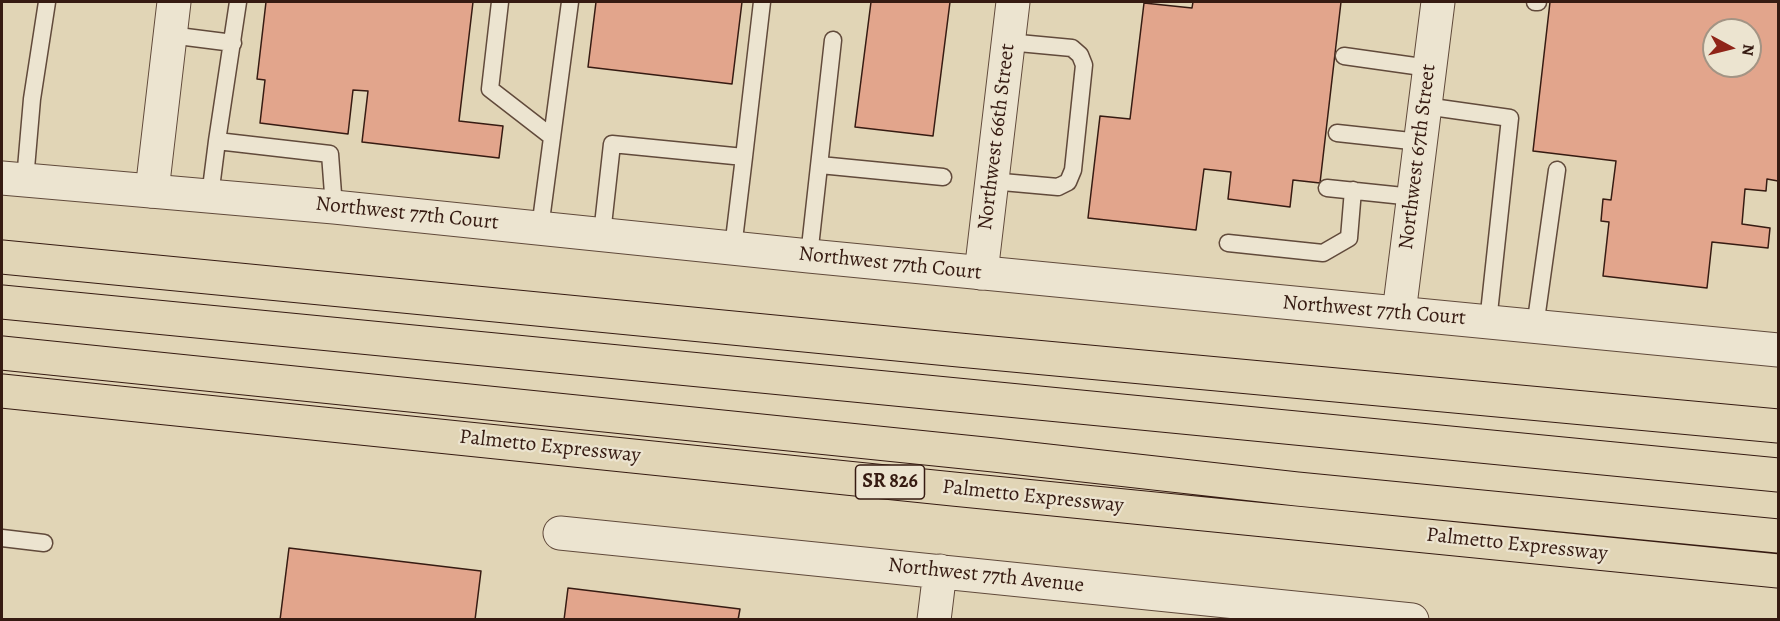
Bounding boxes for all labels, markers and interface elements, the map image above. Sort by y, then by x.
north arrow [1702,18,1762,78]
street label: Northwest 66th Street [973,42,1021,232]
text: N [1736,43,1760,57]
street label: Northwest 67th Street [1394,63,1442,251]
street label: Northwest 77th Court [314,192,500,236]
street label: Northwest 77th Court [797,242,983,286]
street label: Northwest 77th Court [1281,290,1467,332]
street label: Palmetto Expressway [458,425,642,469]
road number: SR 826 [856,465,924,499]
street label: Palmetto Expressway [941,475,1125,519]
street label: Palmetto Expressway [1425,523,1609,567]
street label: Northwest 77th Avenue [887,553,1085,599]

